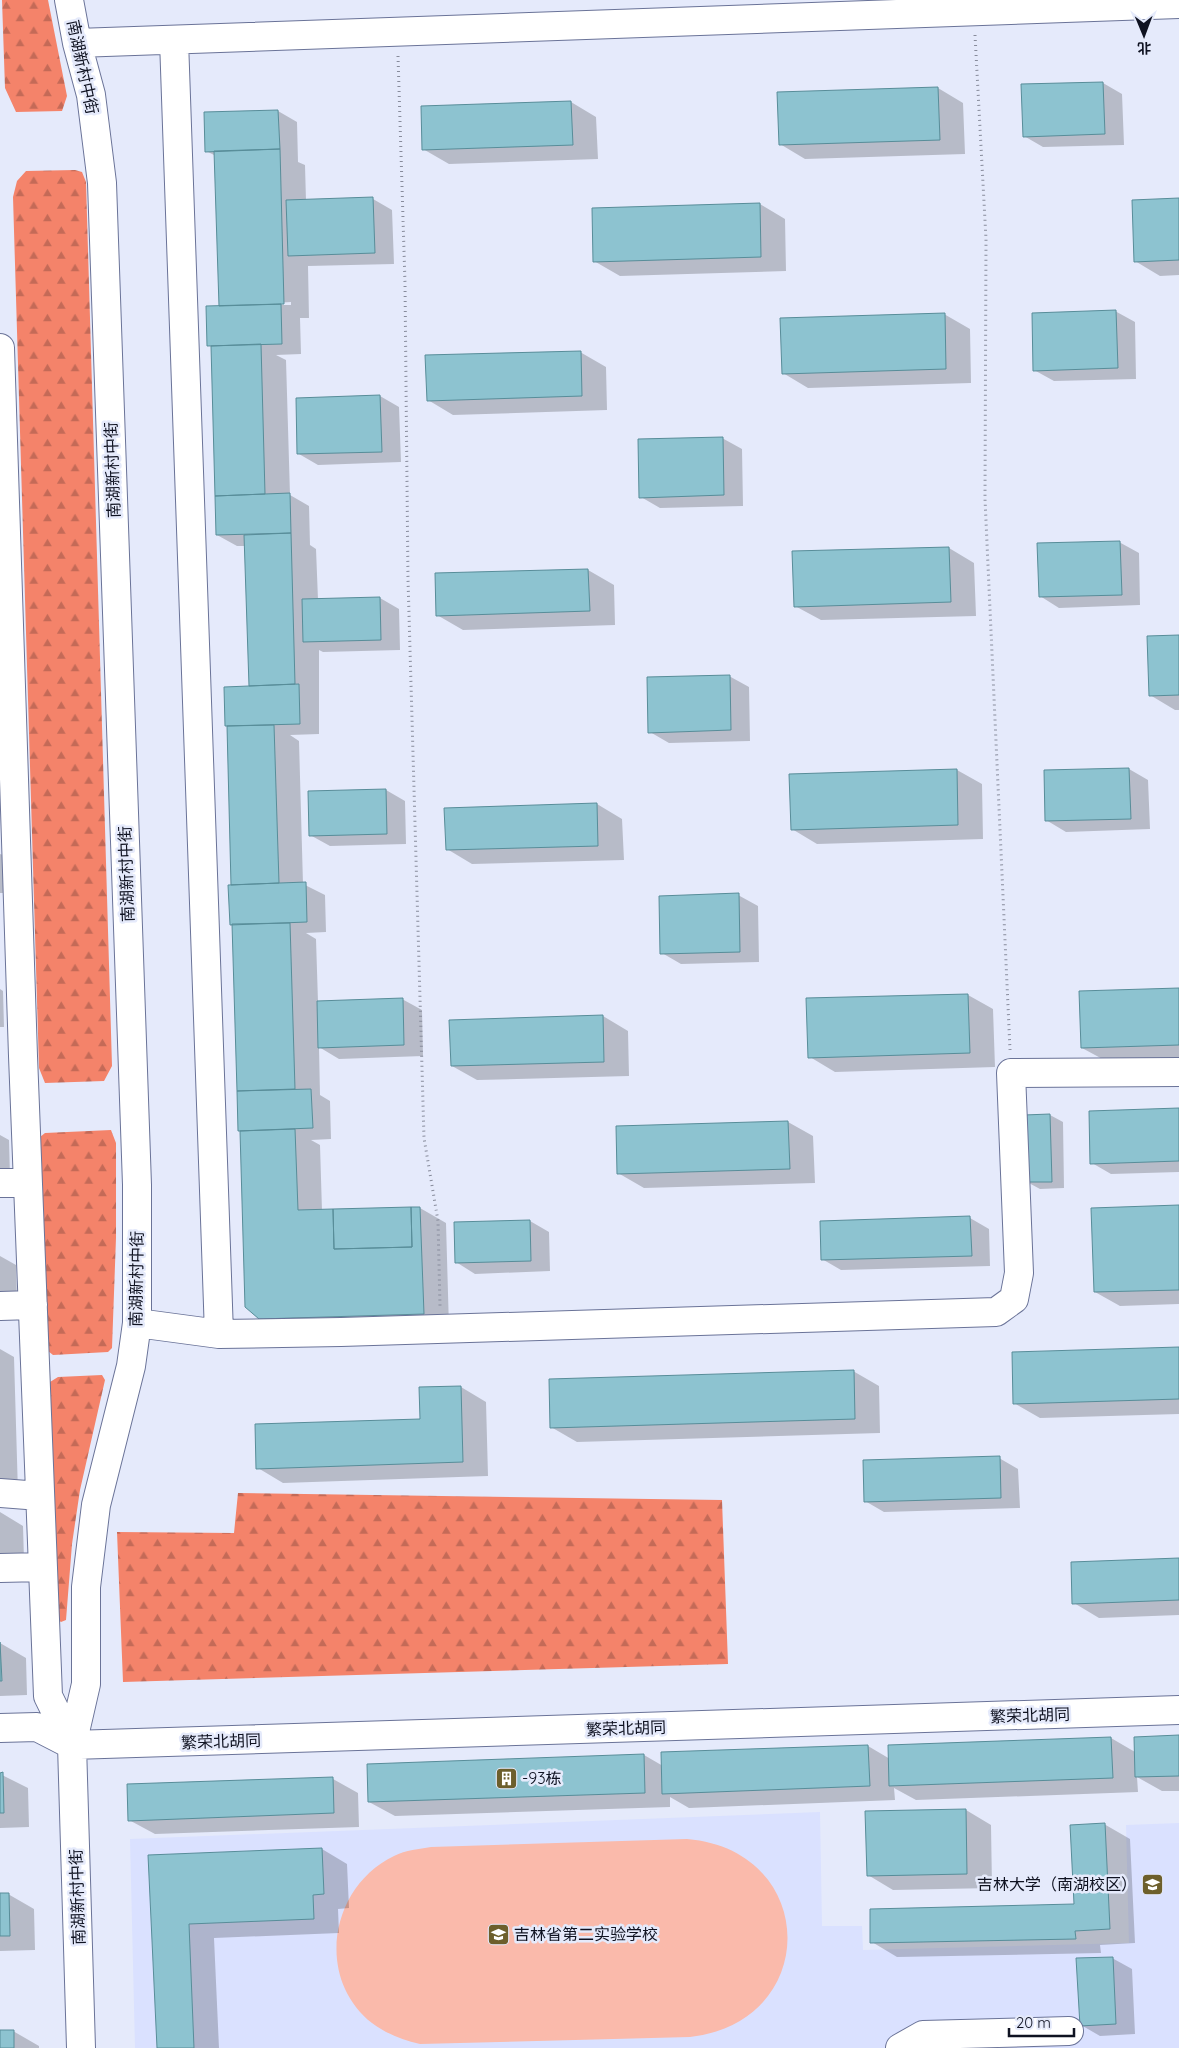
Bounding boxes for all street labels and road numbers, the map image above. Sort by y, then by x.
street label: 南湖新村中街 [63,18,103,116]
street label: 南湖新村中街 [100,422,124,518]
street label: 南湖新村中街 [114,826,138,922]
street label: 南湖新村中街 [125,1231,147,1327]
street label: 繁荣北胡同 [990,1704,1070,1726]
street label: 繁荣北胡同 [586,1717,666,1739]
street label: 繁荣北胡同 [181,1730,261,1752]
street label: 南湖新村中街 [65,1849,89,1945]

